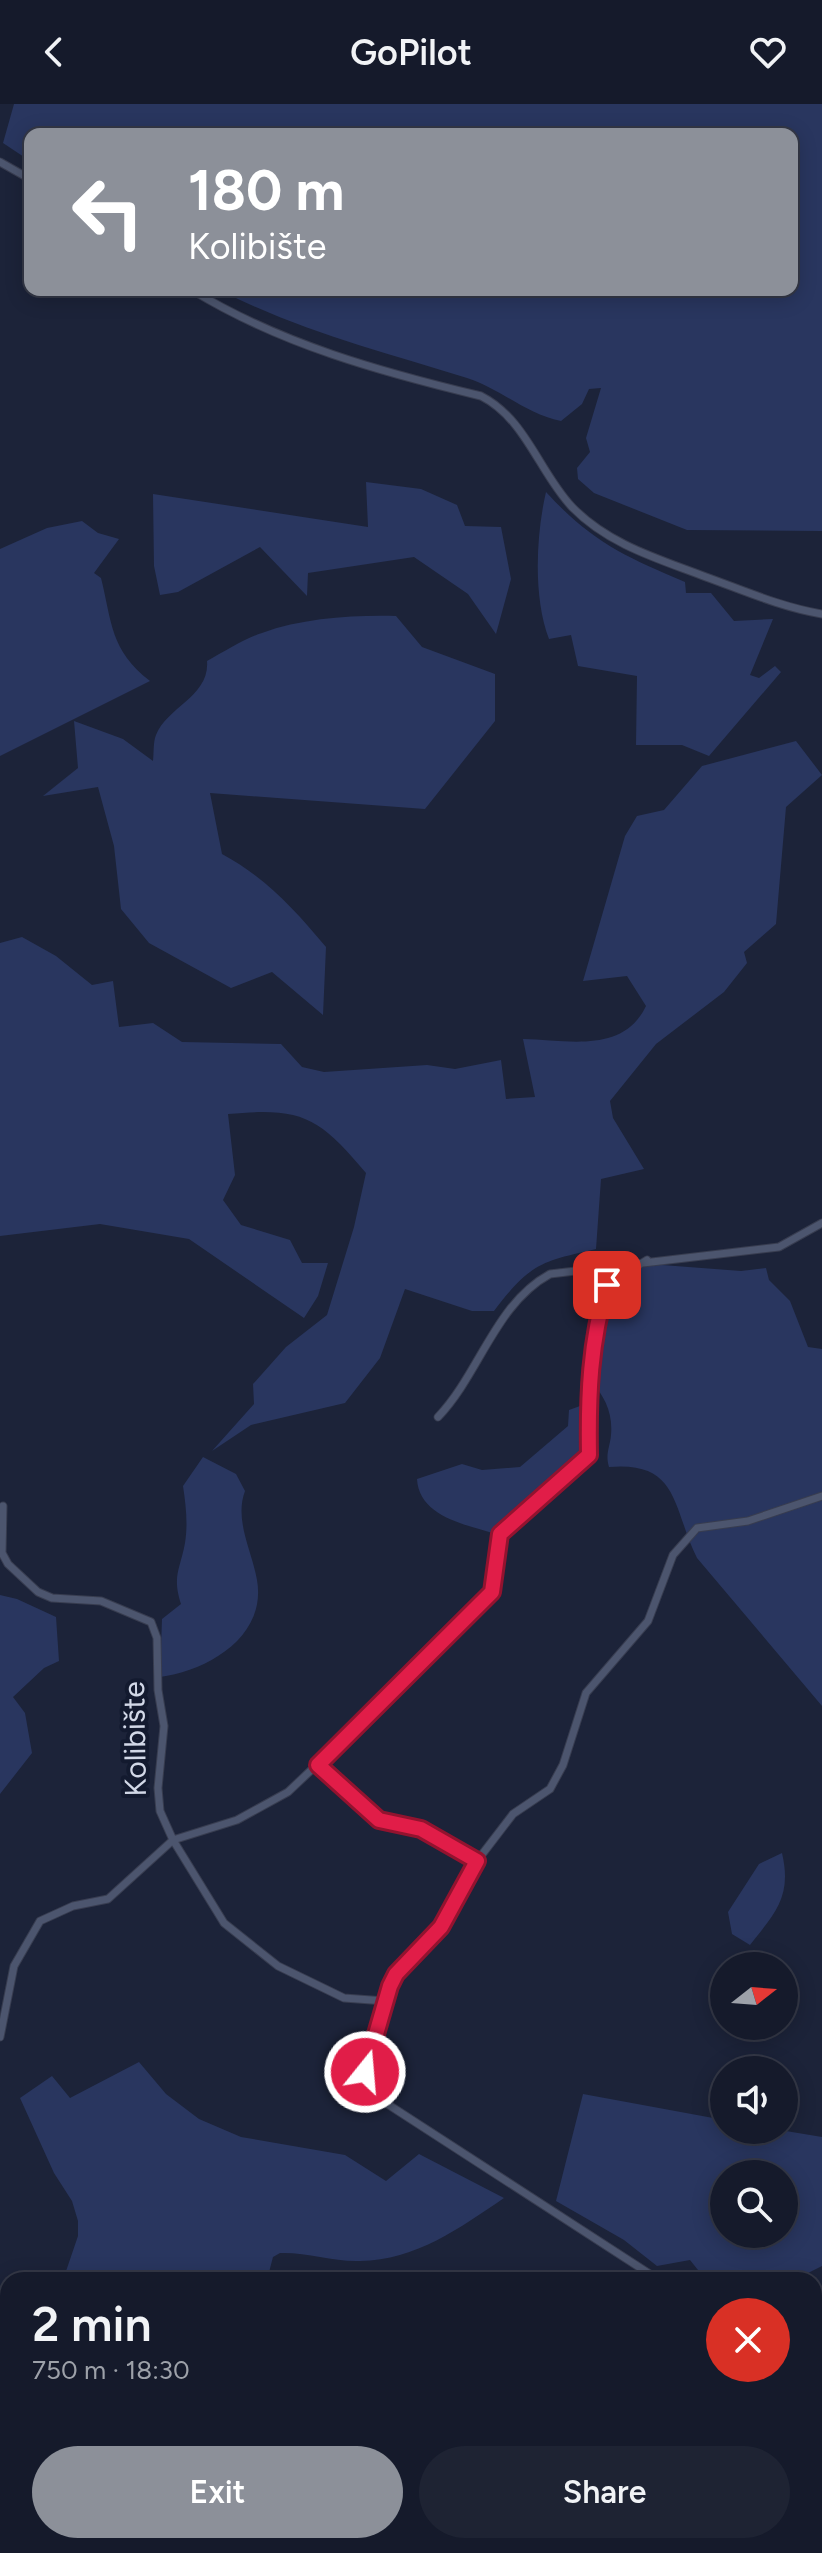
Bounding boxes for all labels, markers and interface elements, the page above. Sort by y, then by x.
icon: back [32,30,76,74]
icon: heart [746,30,790,74]
text: GoPilot [350,31,472,74]
text: 180 m [188,157,344,224]
icon: left [56,160,160,264]
text: Kolibište [188,225,326,268]
pin [573,1251,641,1319]
icon: arrive [585,1263,629,1307]
street label: Kolibište [115,1681,154,1797]
north arrow [710,1952,798,2040]
map controls [710,1952,798,2248]
position arrow [323,2030,407,2114]
button: sound [710,2056,798,2144]
button: search [710,2160,798,2248]
text: 2 min [32,2295,152,2353]
button: close [706,2298,790,2382]
text: 750 m · 18:30 [32,2354,190,2386]
button: Exit [32,2446,403,2538]
button: Share [419,2446,790,2538]

